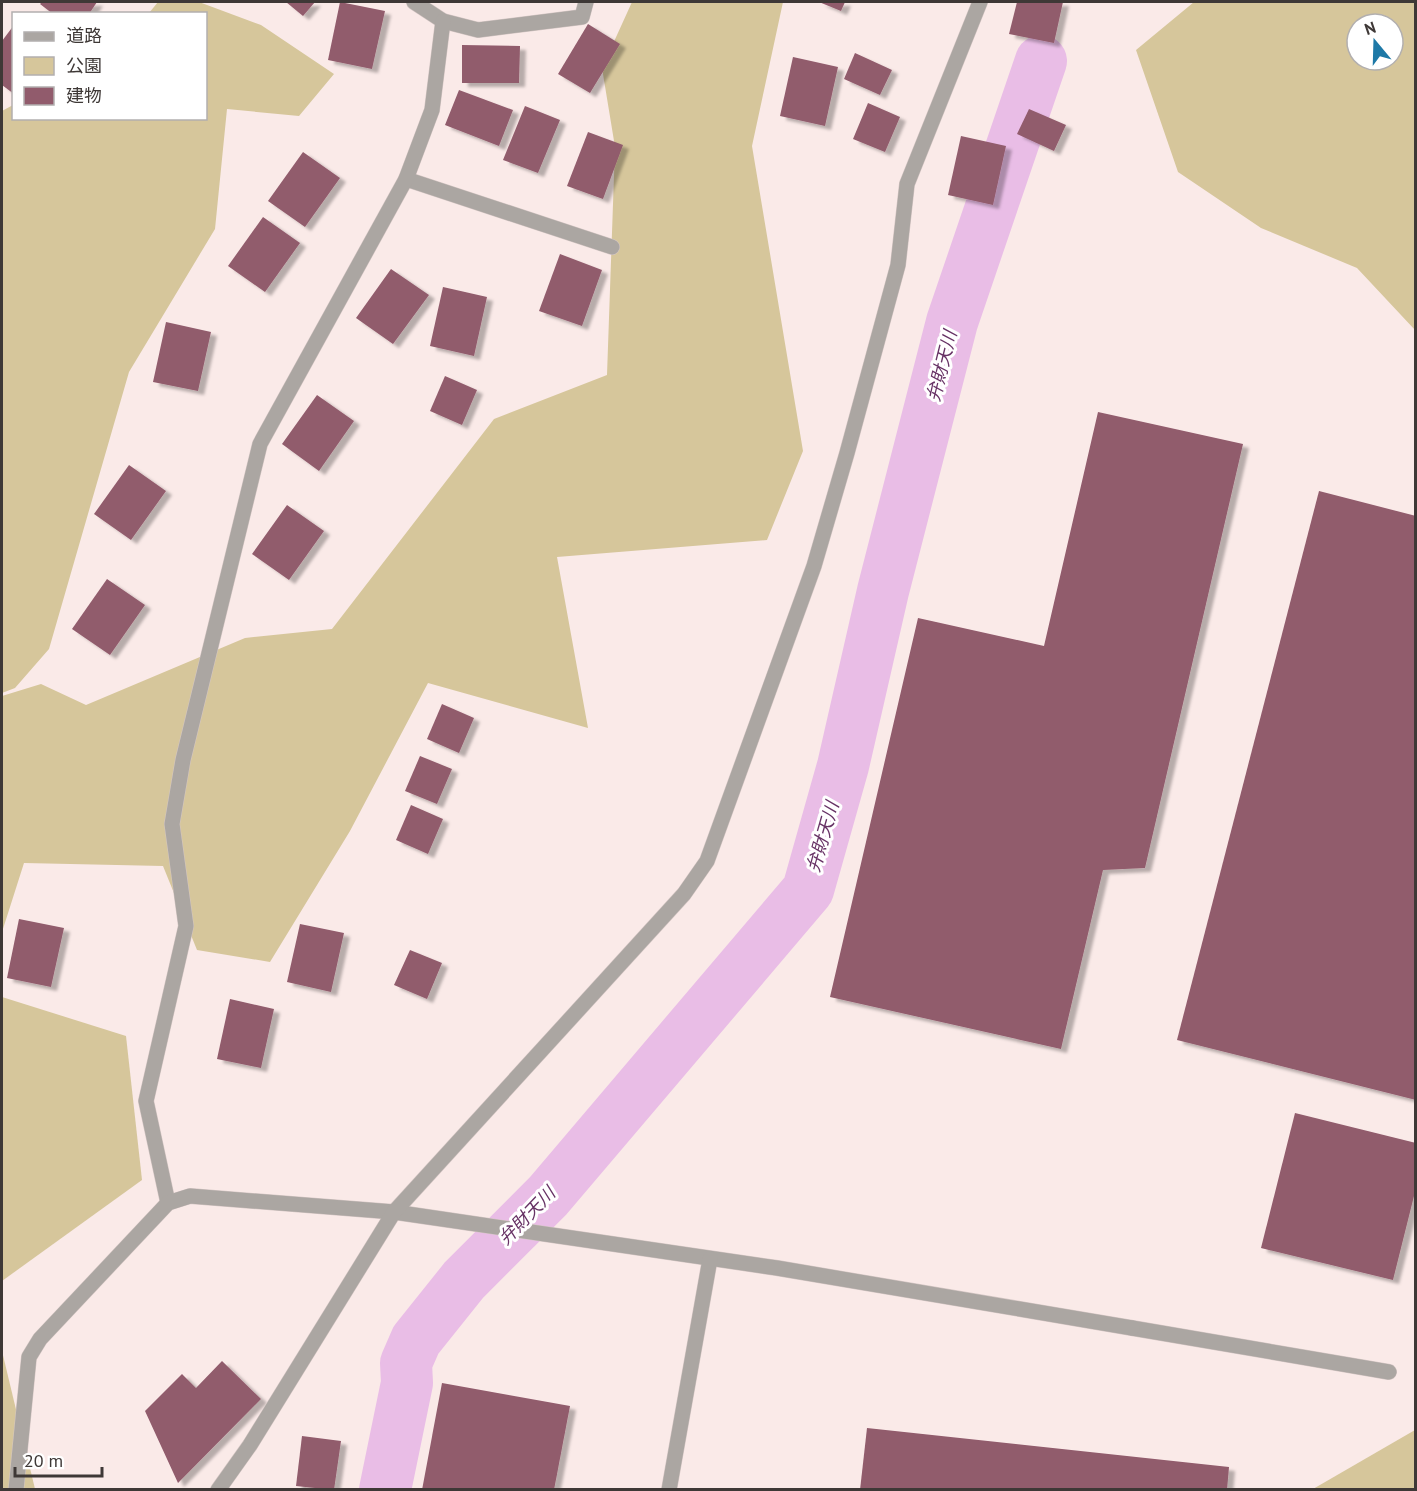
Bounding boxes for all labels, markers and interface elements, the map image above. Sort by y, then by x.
legend [12,12,207,120]
north arrow [1345,12,1405,72]
text: N [1362,17,1378,39]
text: 道路 [66,24,102,47]
text: 公園 [66,54,102,77]
text: 建物 [66,84,102,107]
water label: 弁財天川 [922,326,962,404]
water label: 弁財天川 [802,797,844,875]
water label: 弁財天川 [493,1180,561,1250]
scale bar [15,1440,102,1478]
text: 20 m [24,1449,63,1472]

